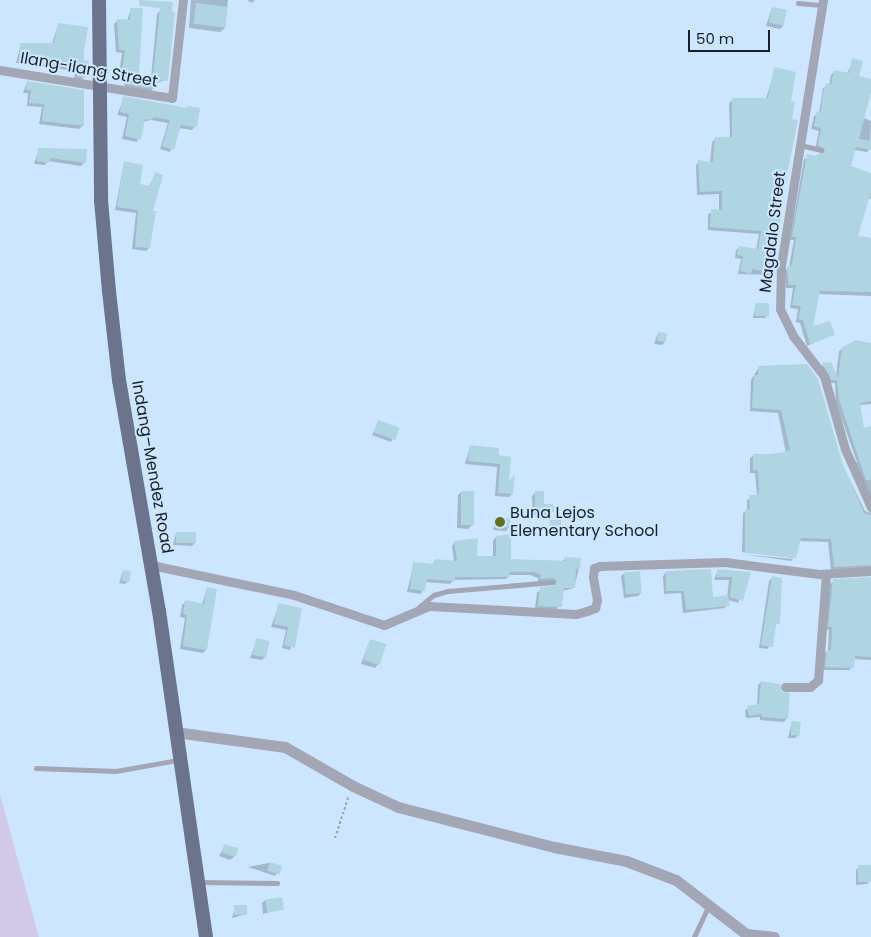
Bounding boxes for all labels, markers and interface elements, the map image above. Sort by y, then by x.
scale bar [691,20,774,52]
text: 50 m [696,28,734,49]
street label: Ilang-ilang Street [19,48,159,92]
street label: Magdalo Street [756,170,790,294]
street label: Indang–Mendez Road [127,379,177,555]
place label: Buna Lejos Elementary School [510,503,658,541]
marker: Buna Lejos Elementary School [494,516,506,528]

